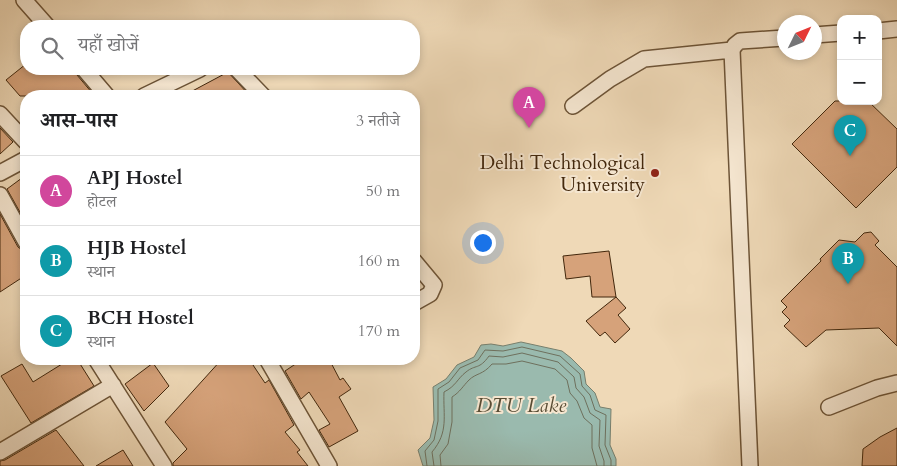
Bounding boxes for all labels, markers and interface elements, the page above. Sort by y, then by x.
north arrow [777,15,822,60]
map controls [837,15,882,105]
button: + [837,15,882,60]
search box [20,20,420,75]
text: यहाँ खोजें [78,32,139,58]
icon: search [38,34,66,62]
button: − [837,60,882,105]
pin: A [513,87,545,128]
text: आस-पास [40,106,117,135]
text: 3 नतीजे [356,110,400,132]
pin: C [834,115,866,156]
place label: Delhi Technological University [480,150,645,198]
text: APJ Hostel [87,165,182,191]
marker: Delhi Technological University [649,167,661,179]
text: A [50,180,62,202]
text: 50 m [366,180,400,202]
text: होटल [87,191,116,213]
your location [470,230,496,256]
text: HJB Hostel [87,235,186,261]
pin: B [832,243,864,284]
text: B [50,250,62,272]
text: 160 m [358,250,400,272]
text: स्थान [87,261,115,283]
text: BCH Hostel [87,305,194,331]
text: C [50,320,62,342]
text: 170 m [358,320,400,342]
text: स्थान [87,331,115,353]
water label: DTU Lake [476,392,566,419]

